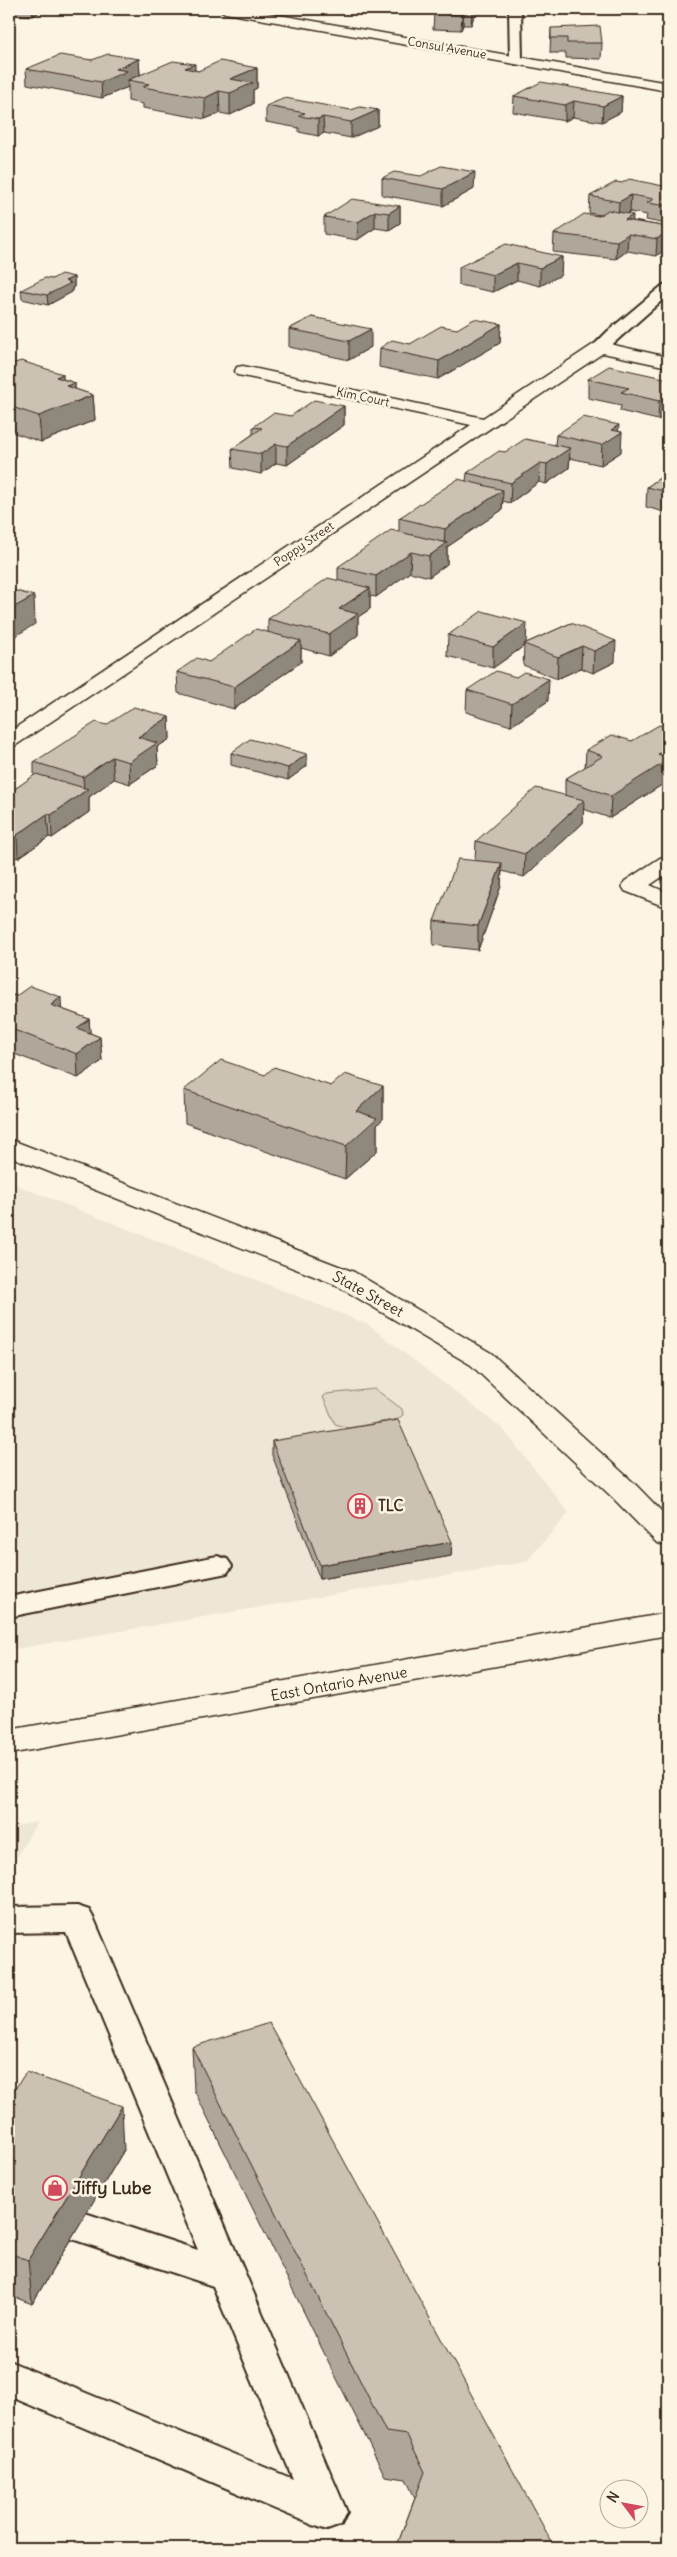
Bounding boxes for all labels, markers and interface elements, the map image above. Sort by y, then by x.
street label: Consul Avenue [407,33,488,62]
street label: Kim Court [335,384,391,409]
street label: Poppy Street [271,518,337,569]
street label: State Street [329,1266,407,1321]
building icon: TLC [347,1493,373,1519]
place label: TLC [378,1496,403,1515]
street label: East Ontario Avenue [269,1662,409,1705]
shop icon: Jiffy Lube [42,2175,68,2201]
place label: Jiffy Lube [72,2176,152,2199]
north arrow [600,2480,650,2530]
text: N [603,2488,623,2506]

